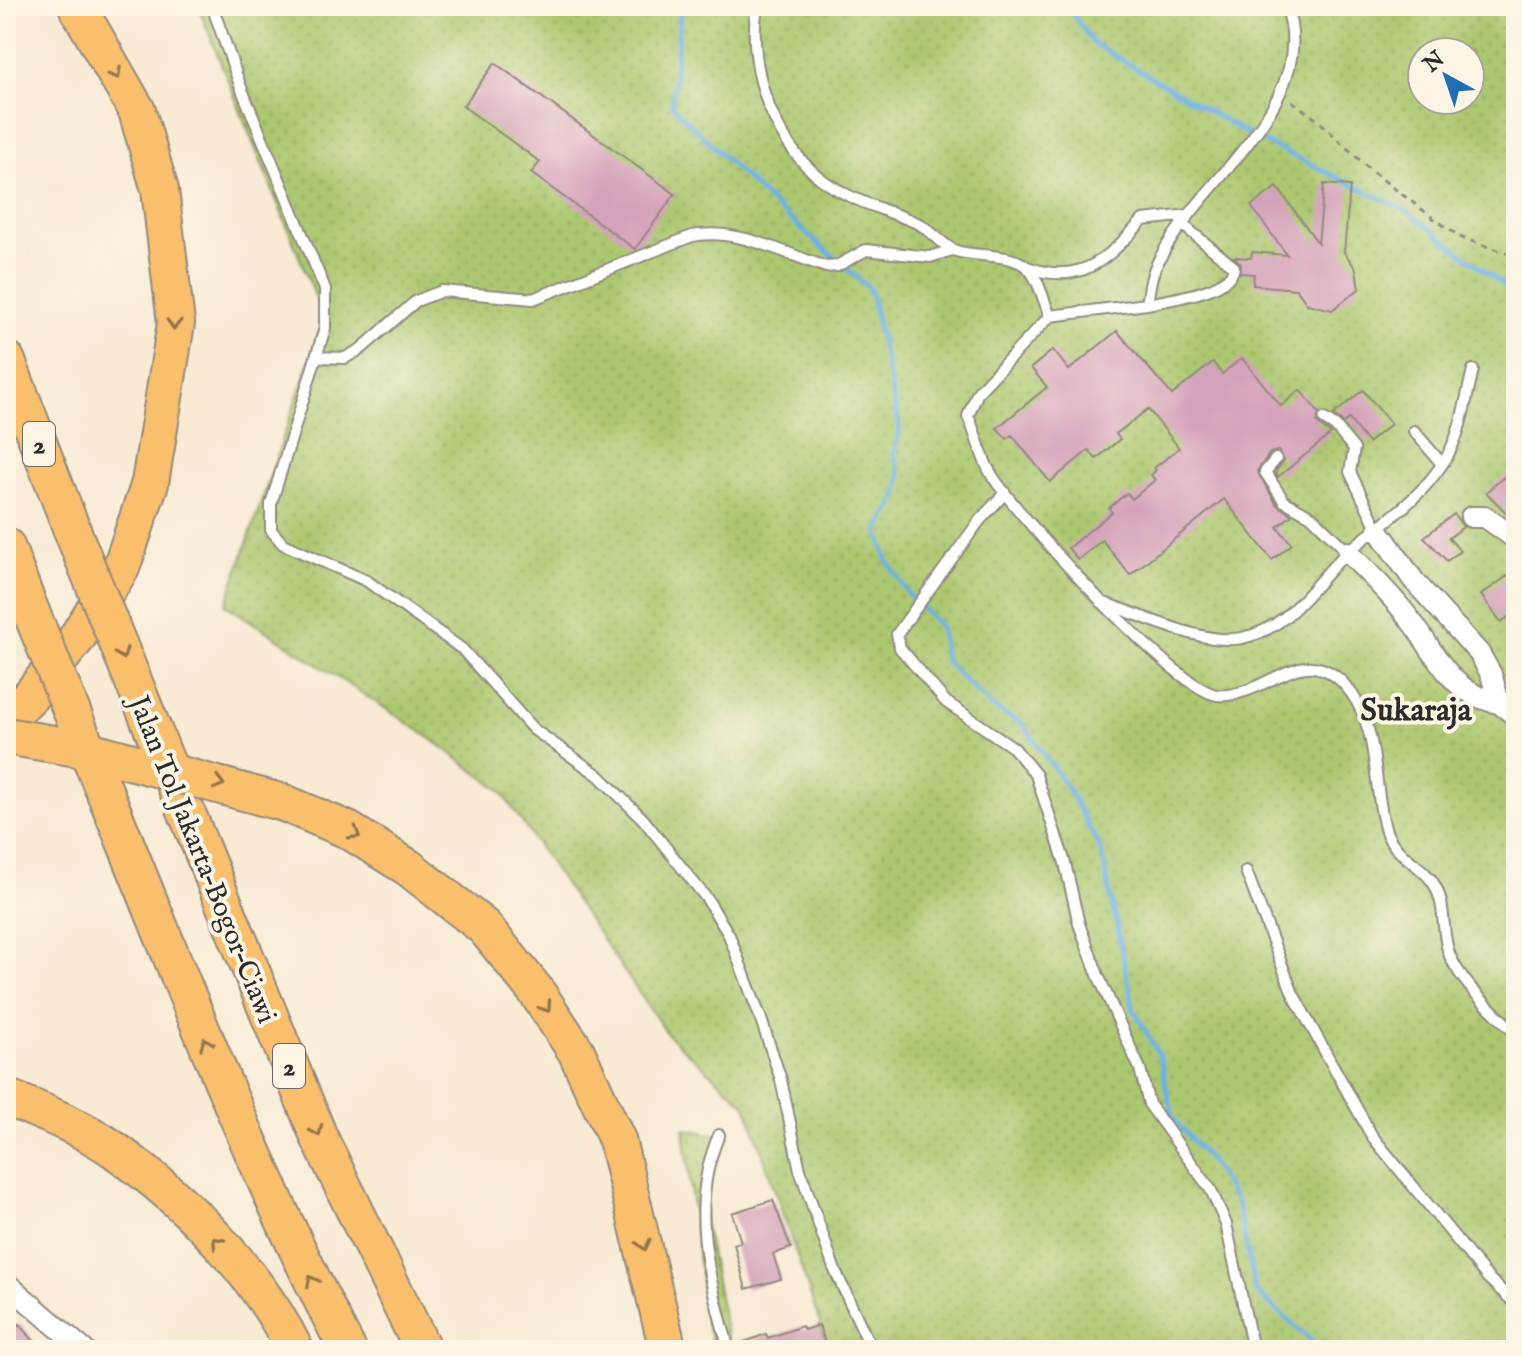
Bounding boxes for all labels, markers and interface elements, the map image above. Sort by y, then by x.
north arrow [1406,36,1486,116]
text: N [1417,45,1451,80]
one-way arrow [106,65,122,80]
one-way arrow [165,318,182,331]
road number: 2 [23,422,55,466]
one-way arrow [112,646,128,660]
street label: Jalan Tol Jakarta–Bogor–Ciawi [119,688,283,1029]
district label: Sukaraja [1361,691,1473,732]
one-way arrow [211,774,225,791]
one-way arrow [346,825,361,840]
one-way arrow [537,998,552,1012]
one-way arrow [199,1037,216,1051]
road number: 2 [273,1044,305,1088]
one-way arrow [307,1123,323,1137]
one-way arrow [212,1236,226,1251]
one-way arrow [635,1238,652,1251]
one-way arrow [306,1275,321,1289]

